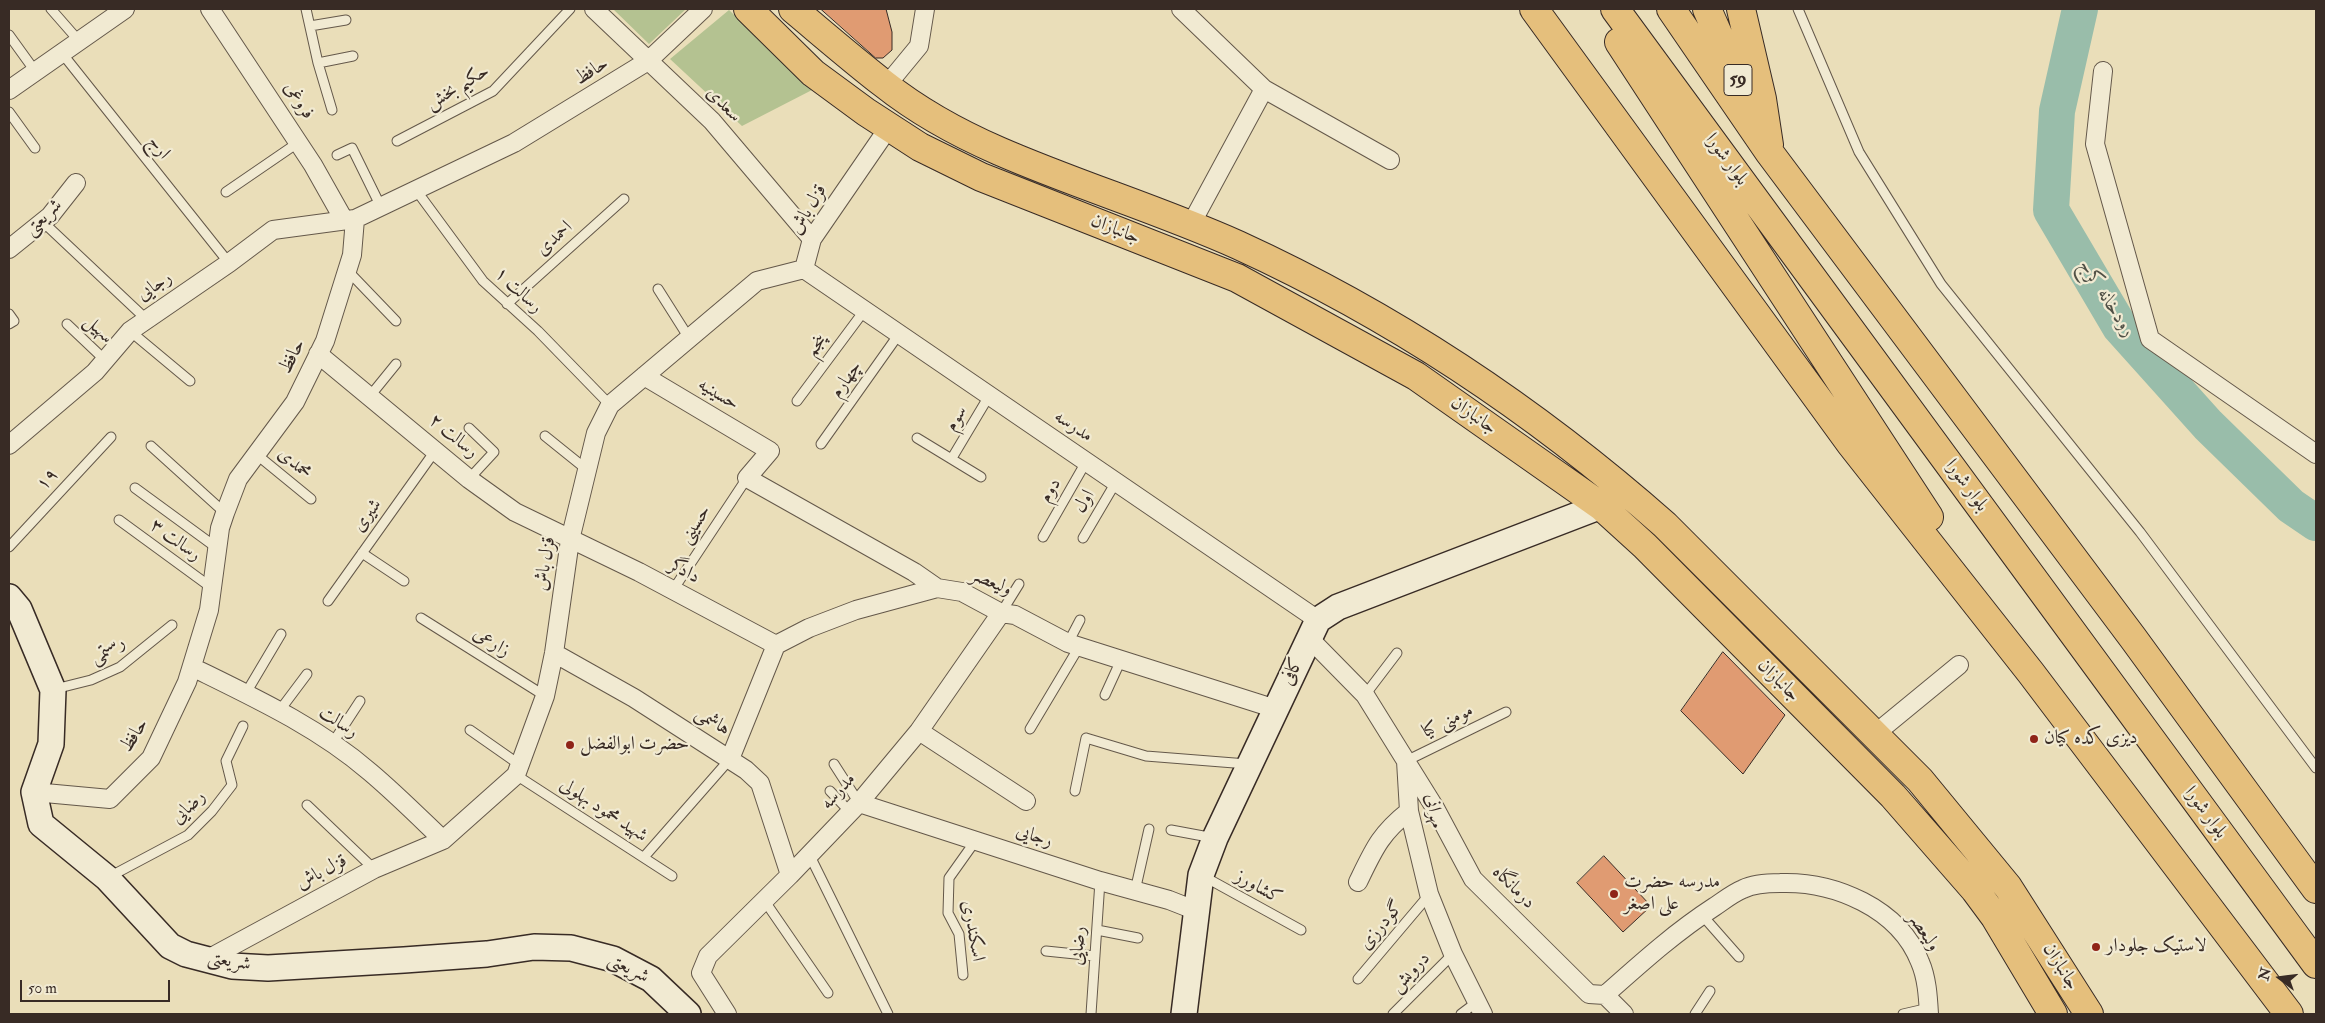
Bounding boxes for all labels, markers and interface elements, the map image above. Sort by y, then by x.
street label: حافظ [571,53,613,91]
street label: حکیم بخش [422,60,494,116]
road number: 59 [1724,64,1752,96]
street label: فروغی [278,78,318,124]
street label: سعدی [700,82,746,128]
street label: بلوار شورا [1699,129,1753,191]
street label: ارج [142,131,174,165]
street label: قزل باش [785,181,833,239]
street label: شریعتی [20,195,68,241]
street label: جانبازان [1087,210,1143,250]
street label: احمدی [532,217,578,261]
water label: رودخانه کرج [2072,256,2140,342]
street label: رسالت ۱ [489,263,547,319]
street label: رجایی [133,267,177,307]
street label: سهیل [79,311,117,349]
street label: پنجم [801,330,833,362]
street label: حافظ [275,336,311,378]
street label: چهارم [826,357,868,403]
street label: حسینیه [693,374,743,416]
street label: جانبازان [1445,392,1501,440]
street label: سوم [941,402,973,436]
street label: مدرسه [1049,406,1097,448]
street label: رسالت ۲ [423,410,483,464]
street label: محمدی [272,443,316,485]
street label: بلوار شورا [1939,455,1993,517]
street label: ۱۹ [32,464,64,496]
street label: دوم [1035,475,1067,507]
street label: اول [1069,486,1101,518]
street label: شیری [348,495,388,537]
street label: حسینی [675,501,717,549]
street label: رسالت ۳ [145,515,205,567]
street label: قزل باش [530,535,562,593]
street label: دادگر [665,554,703,590]
street label: ولیعصر [967,564,1015,602]
street label: زارعی [468,623,514,663]
street label: رستمی [86,632,130,670]
street label: کافی [1277,654,1309,690]
street label: جانبازان [1752,655,1804,707]
street label: مومنی کیا [1419,700,1477,744]
street label: رسالت [314,702,362,744]
street label: هاشمی [690,702,734,742]
street label: حافظ [116,715,154,757]
place label: دیزی کده کیان [2044,728,2138,750]
marker: دیزی کده کیان [2028,733,2040,745]
place label: حضرت ابوالفضل [580,734,689,756]
marker: حضرت ابوالفضل [564,739,576,751]
street label: مدرسه [817,769,861,815]
street label: شهید محمود بهلولی [555,774,651,848]
street label: بلوار شورا [2178,782,2232,844]
street label: رضایی [167,786,211,830]
street label: مهرانی [1419,792,1447,830]
street label: رجایی [1013,820,1055,854]
street label: قزل باش [293,850,351,896]
street label: درمانگاه [1487,862,1539,914]
street label: کشاورز [1230,866,1286,910]
place label: مدرسه حضرت علی اصغر [1624,872,1720,916]
marker: مدرسه حضرت علی اصغر [1608,888,1620,900]
street label: گودرزی [1355,897,1409,955]
street label: اسکندری [955,899,989,963]
street label: ولیعصر [1902,908,1944,956]
street label: رضایی [1066,926,1092,966]
place label: لاستیک جلودار [2106,936,2206,958]
street label: جانبازان [2037,939,2083,995]
marker: لاستیک جلودار [2090,941,2102,953]
street label: شریعتی [206,947,252,977]
street label: درویش [1386,948,1436,998]
street label: شریعتی [603,949,653,989]
north arrow [2255,953,2305,1003]
text: N [2255,966,2275,982]
scale bar [22,970,172,1002]
text: 50 m [28,979,57,998]

